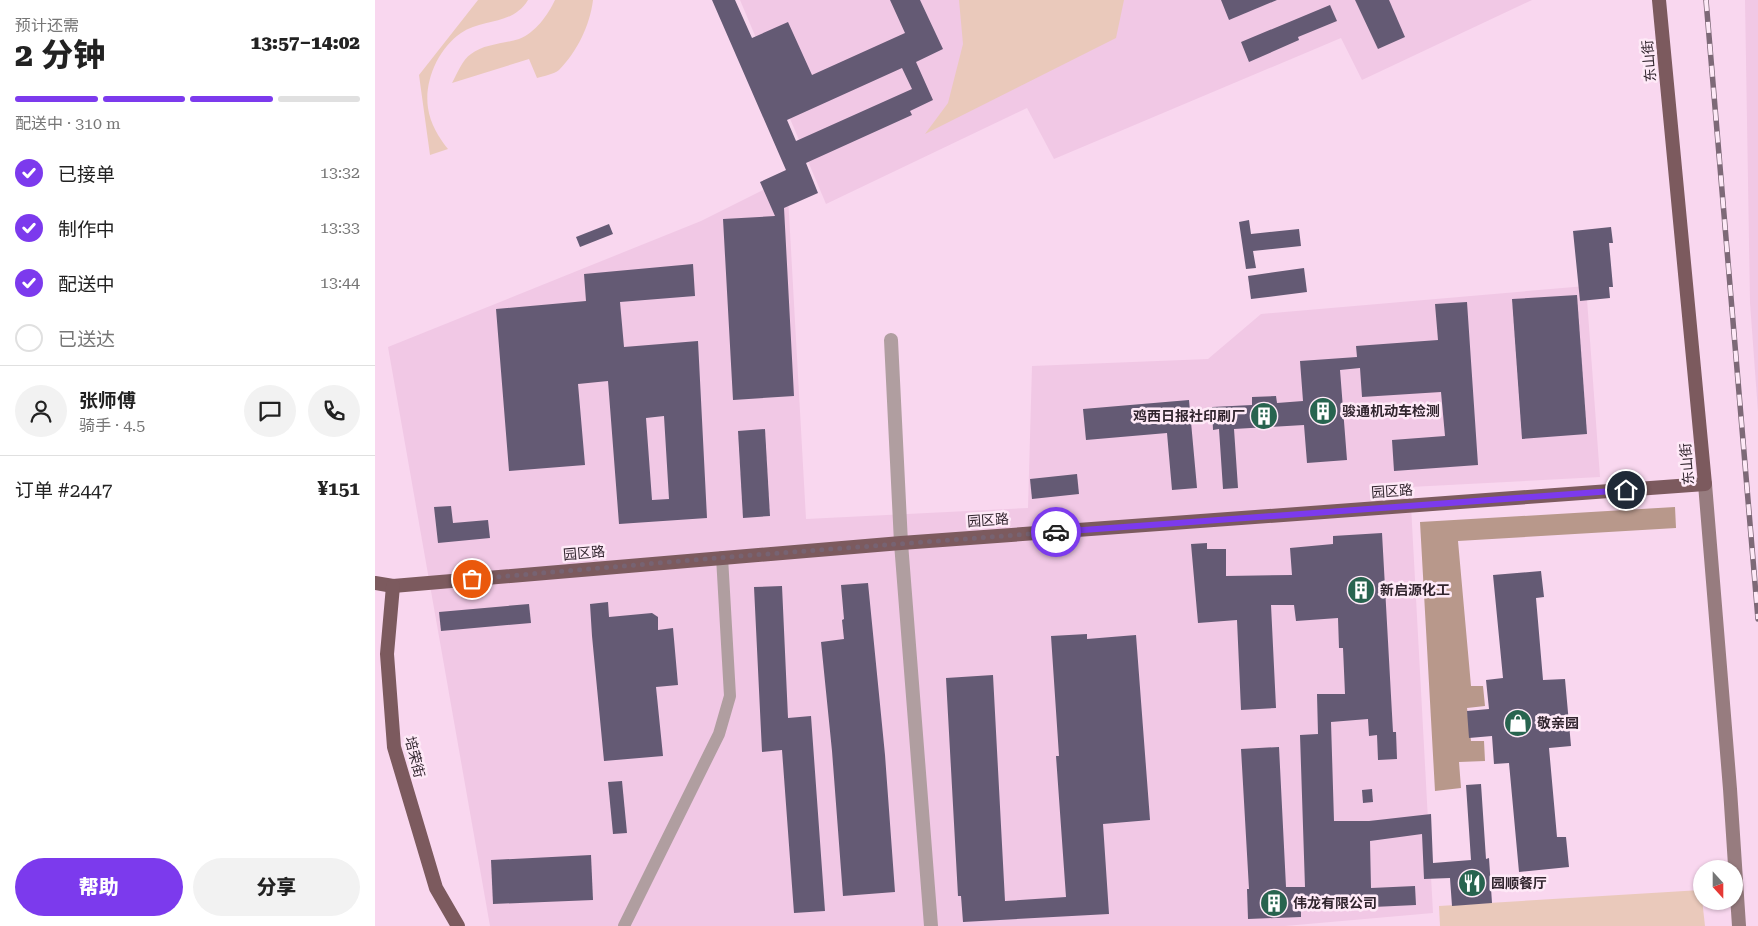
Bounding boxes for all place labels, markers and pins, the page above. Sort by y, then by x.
building icon: 骏通机动车检测 [1308,396,1338,426]
building icon: 鸡西日报社印刷厂 [1249,401,1279,431]
place label: 骏通机动车检测 [1342,403,1440,419]
place label: 鸡西日报社印刷厂 [1133,408,1245,424]
pin [1605,469,1647,511]
pin [451,558,493,600]
building icon: 新启源化工 [1346,575,1376,605]
place label: 新启源化工 [1380,582,1450,598]
shop icon: 敬亲园 [1503,708,1533,738]
place label: 敬亲园 [1537,715,1579,731]
restaurant icon: 园顺餐厅 [1457,868,1487,898]
place label: 园顺餐厅 [1491,875,1547,891]
building icon: 伟龙有限公司 [1259,888,1289,918]
place label: 伟龙有限公司 [1293,895,1377,911]

